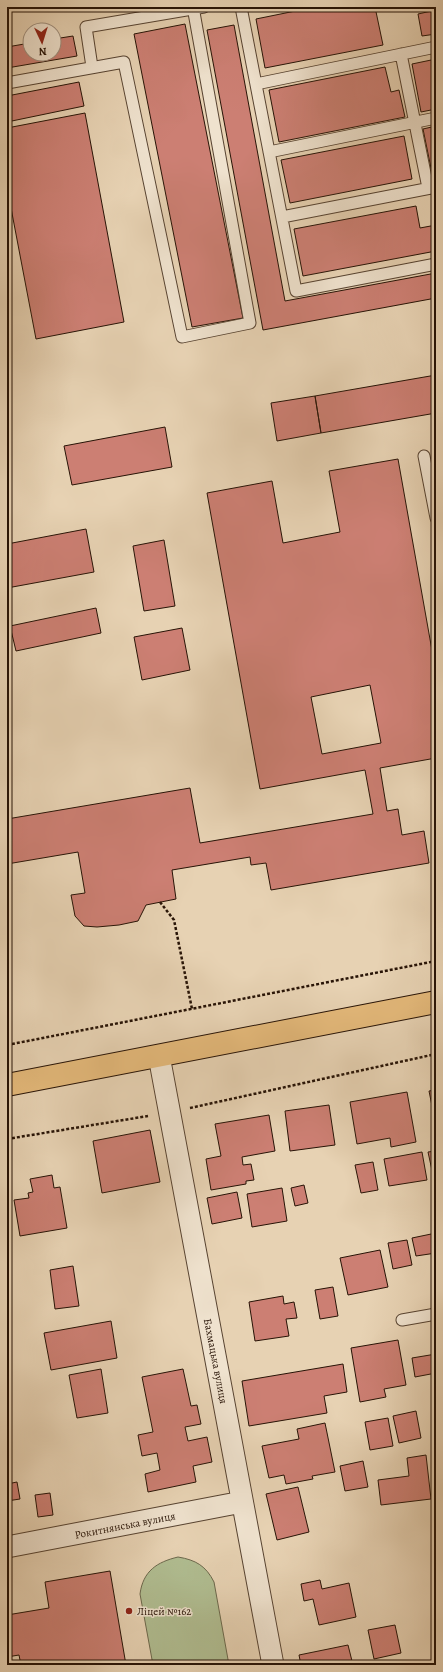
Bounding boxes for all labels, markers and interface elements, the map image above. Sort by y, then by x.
north arrow [22,22,62,62]
text: N [38,44,47,59]
street label: Бахмацька вулиця [200,1317,231,1405]
street label: Рокитнянська вулиця [74,1508,177,1543]
place label: Ліцей №162 [137,1604,191,1619]
marker: Ліцей №162 [124,1606,134,1616]

